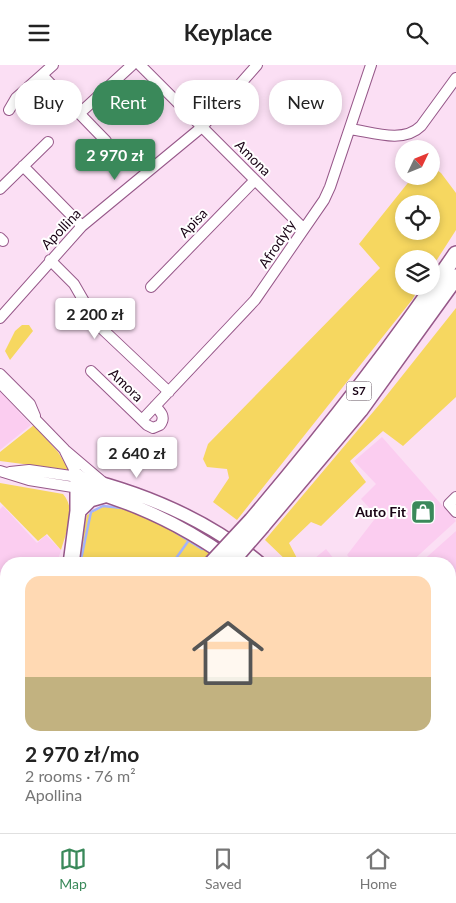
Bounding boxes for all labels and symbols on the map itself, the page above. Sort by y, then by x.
street label: Amona [232,136,275,179]
pin: 2 970 zł [63,139,167,181]
north arrow [395,140,440,185]
street label: Apollina [37,205,84,253]
street label: Apisa [175,205,210,241]
street label: Afrodyty [254,216,299,271]
pin: 2 200 zł [43,297,147,340]
street label: Amora [106,364,147,405]
road number: S7 [346,381,372,401]
pin: 2 640 zł [85,437,189,479]
shop icon: Auto Fit [410,499,436,525]
place label: Auto Fit [354,503,407,520]

